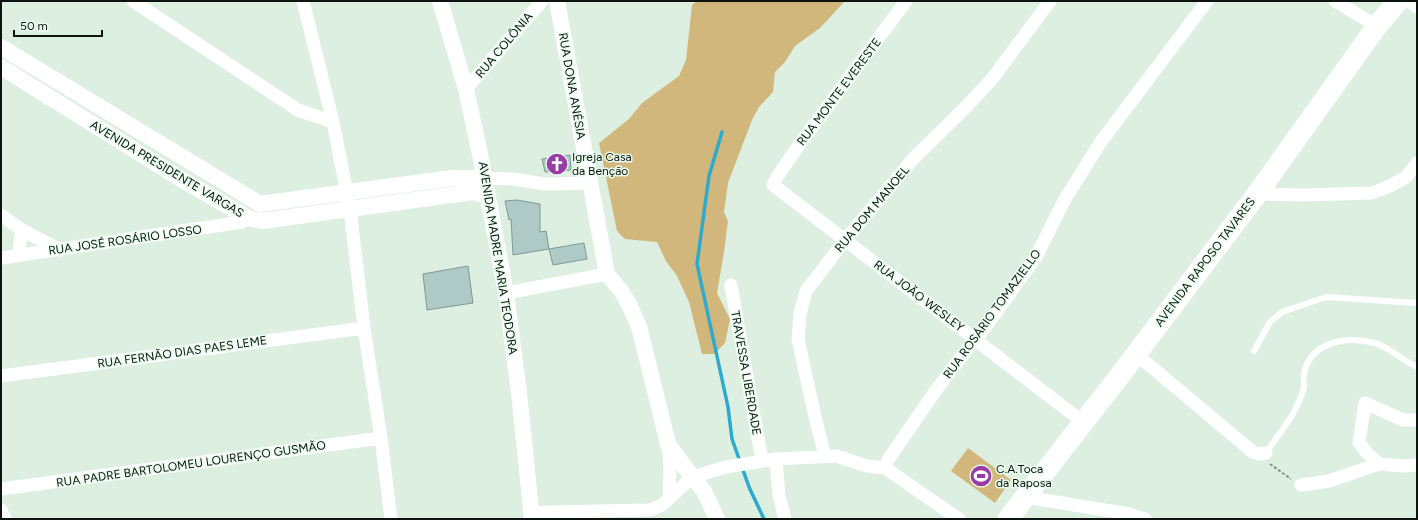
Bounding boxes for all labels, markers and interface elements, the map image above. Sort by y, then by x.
street label: RUA COLÔNIA [473,9,535,81]
scale bar [14,12,102,38]
text: 50 m [20,19,48,33]
street label: RUA DONA ANÉSIA [556,31,588,141]
street label: RUA MONTE EVERESTE [794,36,884,148]
street label: AVENIDA PRESIDENTE VARGAS [88,118,246,220]
place label: Igreja Casa da Benção [572,150,632,178]
church icon: Igreja Casa da Benção [544,151,570,177]
street label: AVENIDA MADRE MARIA TEODORA [476,160,520,356]
street label: RUA DOM MANOEL [832,163,913,255]
street label: AVENIDA RAPOSO TAVARES [1152,195,1258,329]
street label: RUA JOSÉ ROSÁRIO LOSSO [47,222,203,258]
street label: RUA ROSÁRIO TOMAZIELLO [940,247,1044,381]
street label: RUA JOÃO WESLEY [871,257,968,335]
street label: TRAVESSA LIBERDADE [728,310,764,436]
street label: RUA FERNÃO DIAS PAES LEME [96,333,268,371]
street label: RUA PADRE BARTOLOMEU LOURENÇO GUSMÃO [55,438,327,490]
place label: C.A.Toca da Raposa [996,462,1052,490]
sports icon: C.A.Toca da Raposa [968,463,994,489]

